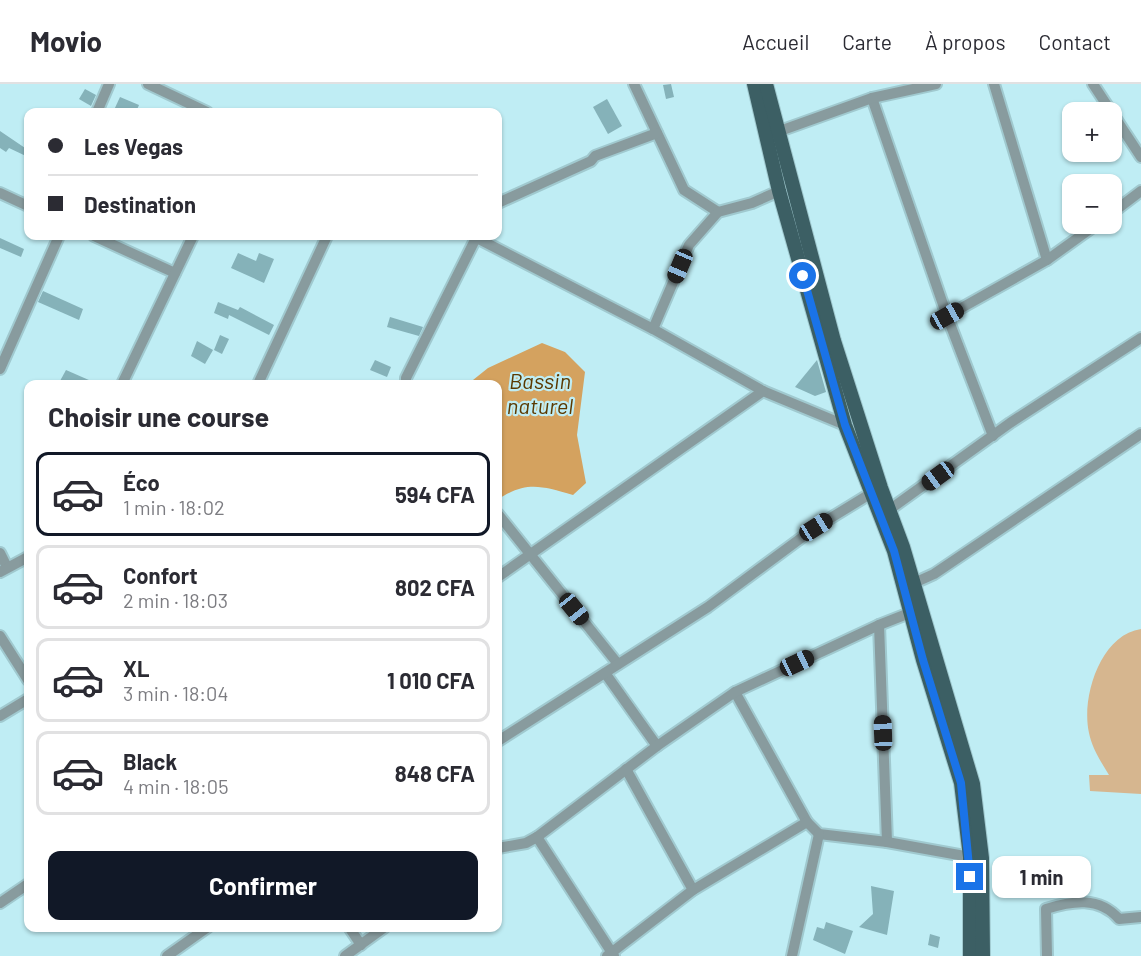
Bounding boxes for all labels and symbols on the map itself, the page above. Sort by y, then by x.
car [665,246,695,286]
route start [789,262,816,289]
car [927,299,967,333]
water label: Bassin naturel [507,367,573,418]
car [918,458,958,494]
car [796,510,836,544]
car [556,589,592,629]
car [777,647,817,679]
car [873,715,893,751]
callout: 1 min [991,856,1090,898]
route end [956,863,983,890]

